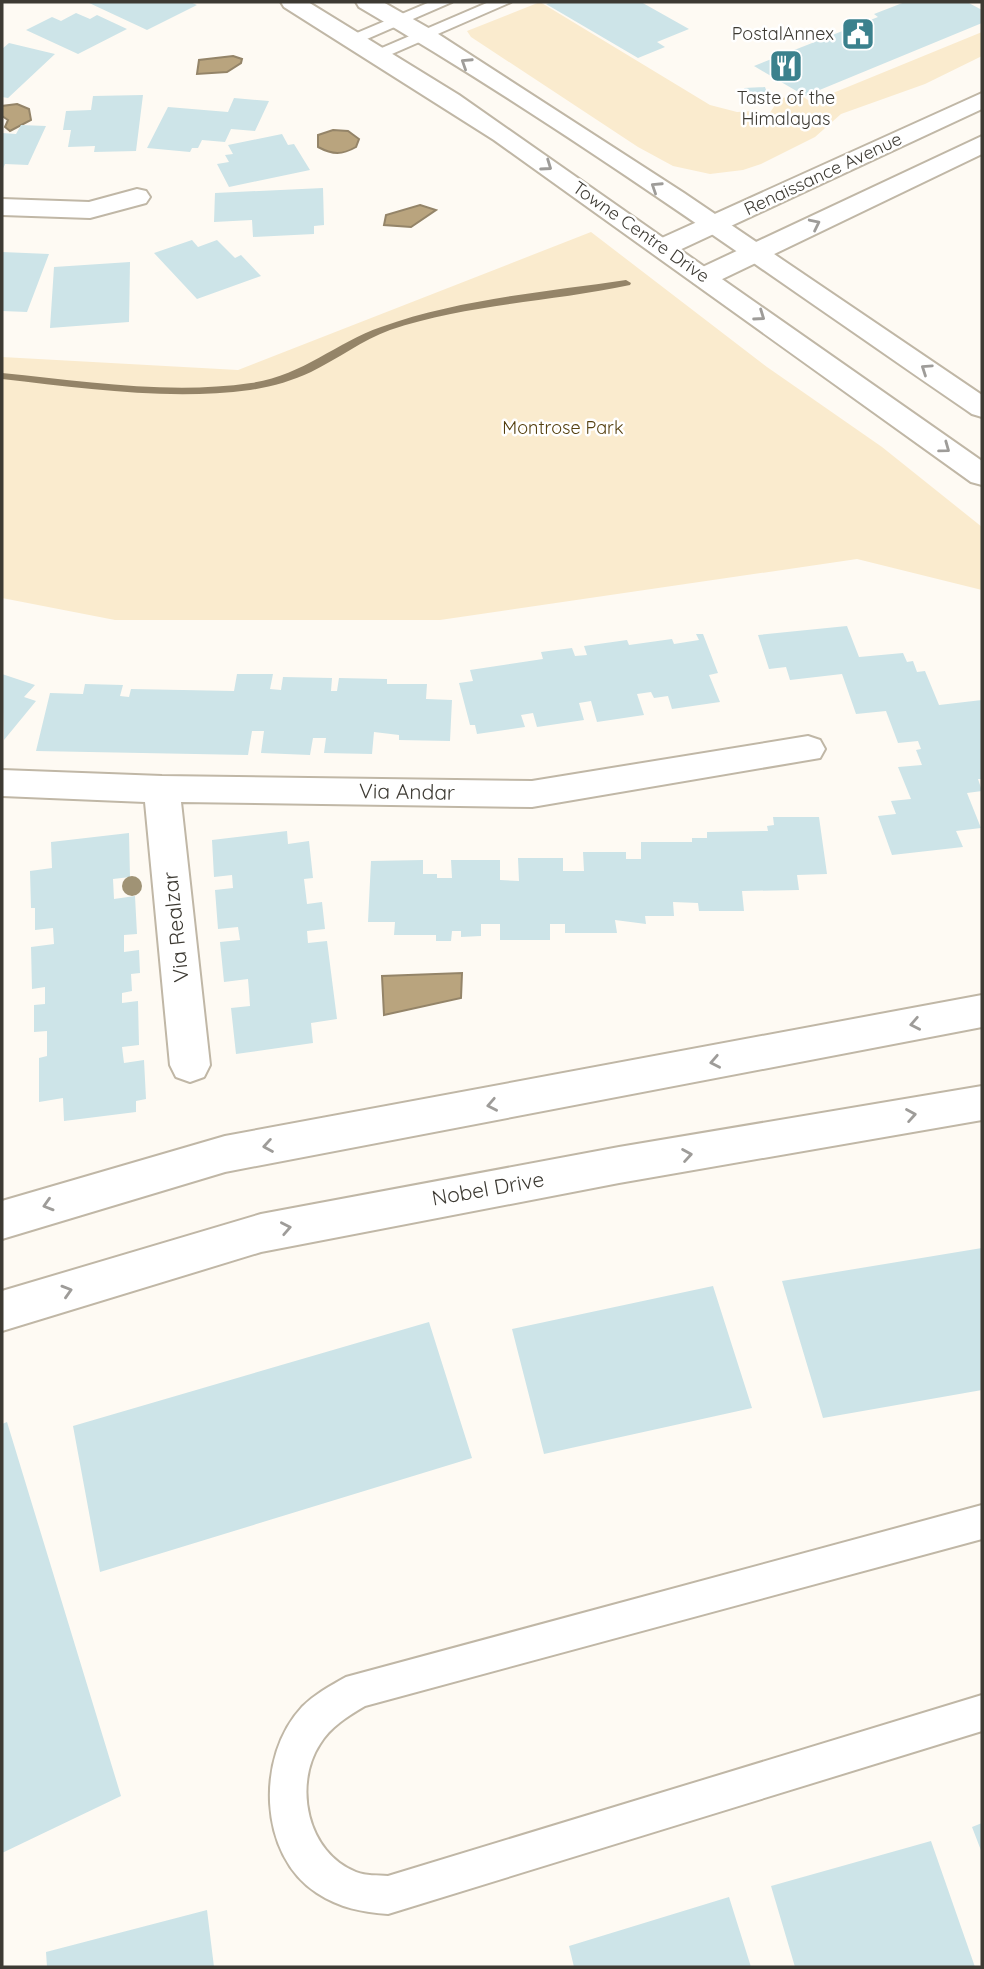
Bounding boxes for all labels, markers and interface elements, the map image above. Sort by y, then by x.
public building icon: PostalAnnex [839,15,877,53]
place label: PostalAnnex [732,22,834,45]
restaurant icon: Taste of the Himalayas [767,47,805,85]
one-way arrow [461,58,474,71]
place label: Taste of the Himalayas [737,86,835,130]
street label: Renaissance Avenue [740,127,905,220]
one-way arrow [539,158,552,170]
street label: Towne Centre Drive [568,176,714,287]
one-way arrow [651,182,664,195]
one-way arrow [808,218,820,232]
one-way arrow [752,308,765,320]
one-way arrow [921,365,934,377]
park label: Montrose Park [502,416,624,439]
one-way arrow [937,440,950,452]
street label: Via Andar [359,777,455,805]
street label: Via Realzar [156,870,194,984]
one-way arrow [909,1015,921,1030]
one-way arrow [709,1054,721,1069]
one-way arrow [486,1096,498,1111]
one-way arrow [905,1109,917,1124]
one-way arrow [262,1138,274,1153]
one-way arrow [681,1148,693,1163]
street label: Nobel Drive [430,1165,546,1211]
one-way arrow [43,1196,55,1211]
one-way arrow [280,1221,292,1236]
one-way arrow [61,1284,73,1299]

